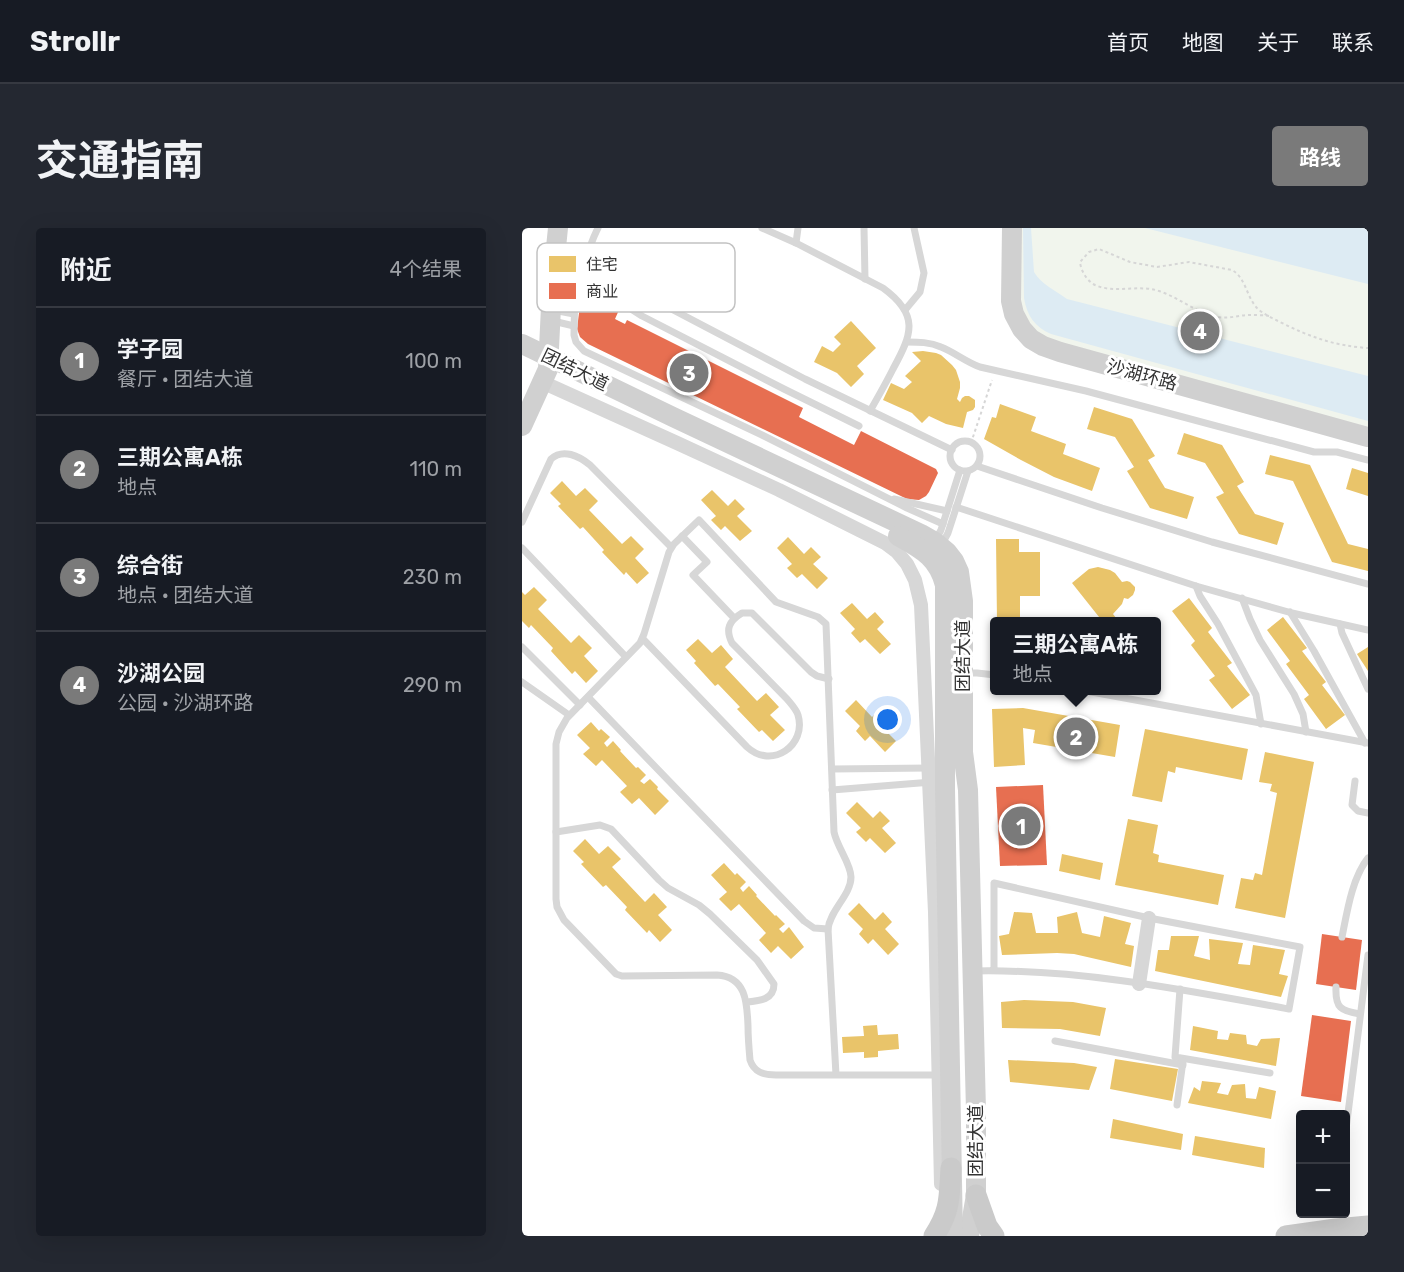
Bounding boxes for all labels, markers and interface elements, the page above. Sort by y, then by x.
text: Strollr [30,25,120,58]
text: 首页 [1107,30,1149,55]
text: 地图 [1182,30,1224,55]
text: 关于 [1257,30,1299,55]
text: 联系 [1332,30,1374,55]
button: 路线 [1272,126,1368,186]
text: 交通指南 [36,136,204,186]
legend [537,243,735,312]
text: 附近 [60,255,112,286]
text: 住宅 [586,255,618,274]
text: 4个结果 [390,257,462,281]
text: 商业 [586,282,618,301]
pin: 4 [1180,308,1220,354]
text: 学子园 [117,336,183,363]
street label: 团结大道 [538,344,612,396]
text: 1 [75,349,84,373]
text: 100 m [405,349,462,373]
pin: 3 [670,350,708,396]
street label: 沙湖环路 [1104,355,1180,395]
text: 餐厅 · 团结大道 [117,367,253,391]
text: 三期公寓A栋 [117,444,243,471]
text: 2 [73,457,86,481]
text: 110 m [410,457,462,481]
text: 地点 [117,475,157,499]
text: 综合街 [117,552,183,579]
text: 3 [73,565,86,589]
text: 230 m [403,565,462,589]
text: 地点 · 团结大道 [117,583,253,607]
popup [990,617,1161,695]
street label: 团结大道 [952,620,974,692]
text: 三期公寓A栋 [1013,631,1138,658]
text: 沙湖公园 [117,660,205,687]
text: 地点 [1013,662,1053,686]
text: 4 [73,673,86,697]
text: 290 m [403,673,462,697]
text: 公园 · 沙湖环路 [117,691,253,715]
your location [873,705,902,734]
pin: 2 [1056,714,1096,760]
pin: 1 [1002,804,1040,848]
street label: 团结大道 [965,1105,987,1177]
map controls [1296,1110,1350,1218]
button: + [1296,1110,1350,1164]
button: − [1296,1164,1350,1218]

